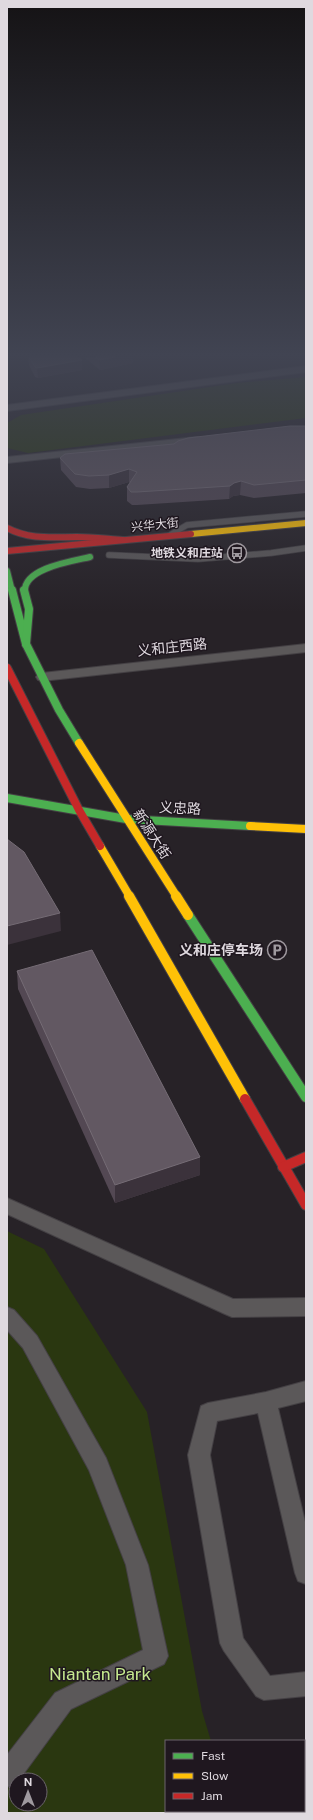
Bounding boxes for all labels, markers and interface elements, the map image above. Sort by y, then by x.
street label: 兴华大街 [130,516,180,534]
bus stop icon: 地铁义和庄站 [226,542,248,564]
place label: 地铁义和庄站 [151,546,223,560]
street label: 义和庄西路 [136,635,208,659]
street label: 义忠路 [159,799,201,817]
street label: 新源大街 [130,806,174,862]
parking icon: 义和庄停车场 [266,939,288,961]
place label: 义和庄停车场 [179,942,263,958]
park label: Niantan Park [49,1664,151,1684]
legend [165,1740,305,1812]
text: Fast [201,1749,226,1763]
text: Slow [201,1769,229,1783]
north arrow [8,1772,48,1812]
text: N [24,1776,32,1788]
text: Jam [201,1789,223,1803]

